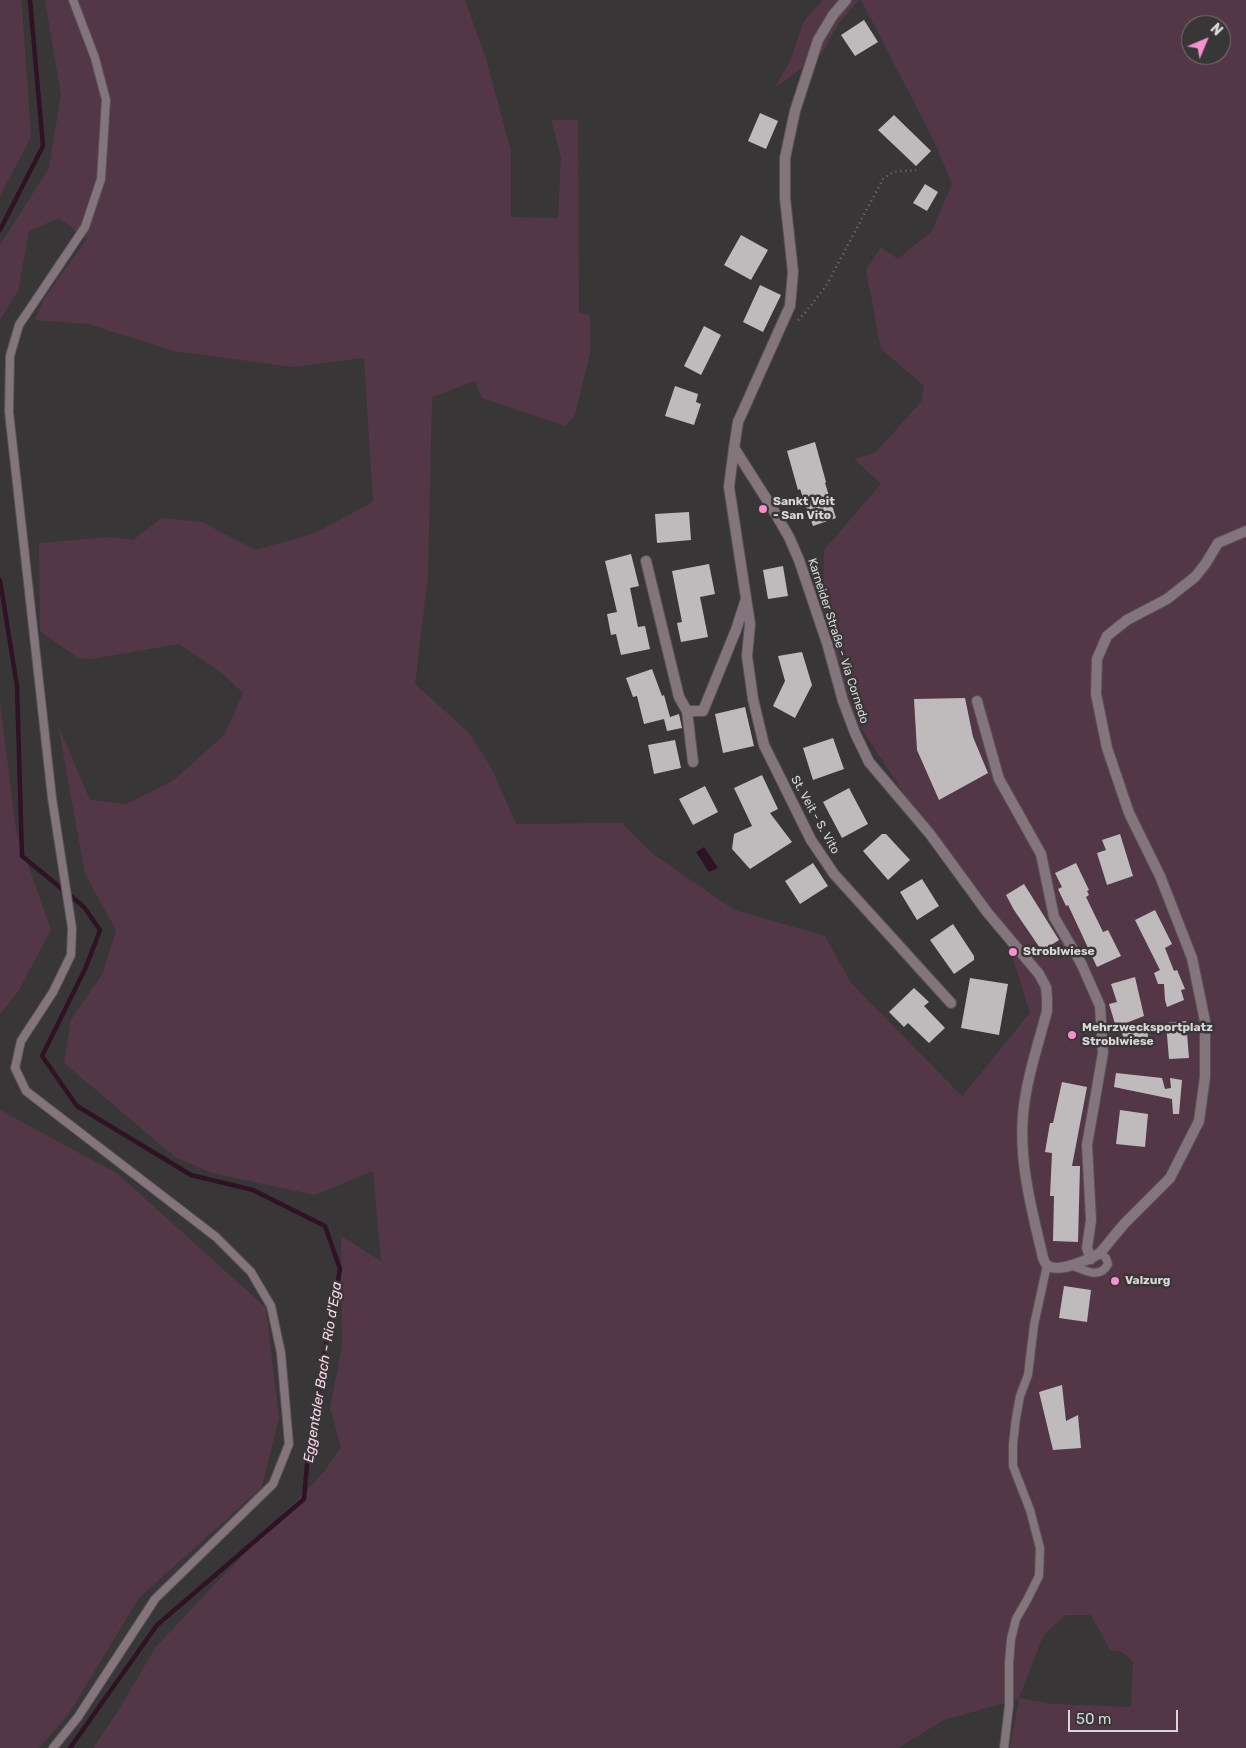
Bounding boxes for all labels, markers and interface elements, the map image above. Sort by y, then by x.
north arrow [1181,15,1231,65]
text: N [1207,20,1226,39]
place label: Sankt Veit - San Vito [773,495,835,523]
marker: Sankt Veit - San Vito [757,503,769,515]
street label: Karneider Straße - Via Cornedo [804,556,872,726]
street label: St. Veit - S. Vito [788,773,842,857]
place label: Stroblwiese [1023,945,1095,959]
marker: Stroblwiese [1007,946,1019,958]
place label: Mehrzwecksportplatz Stroblwiese [1082,1021,1213,1049]
marker: Mehrzwecksportplatz Stroblwiese [1066,1029,1078,1041]
place label: Valzurg [1125,1274,1170,1288]
marker: Valzurg [1109,1275,1121,1287]
water label: Eggentaler Bach - Rio d'Ega [300,1280,346,1464]
scale bar [1071,1700,1181,1732]
text: 50 m [1076,1710,1111,1728]

